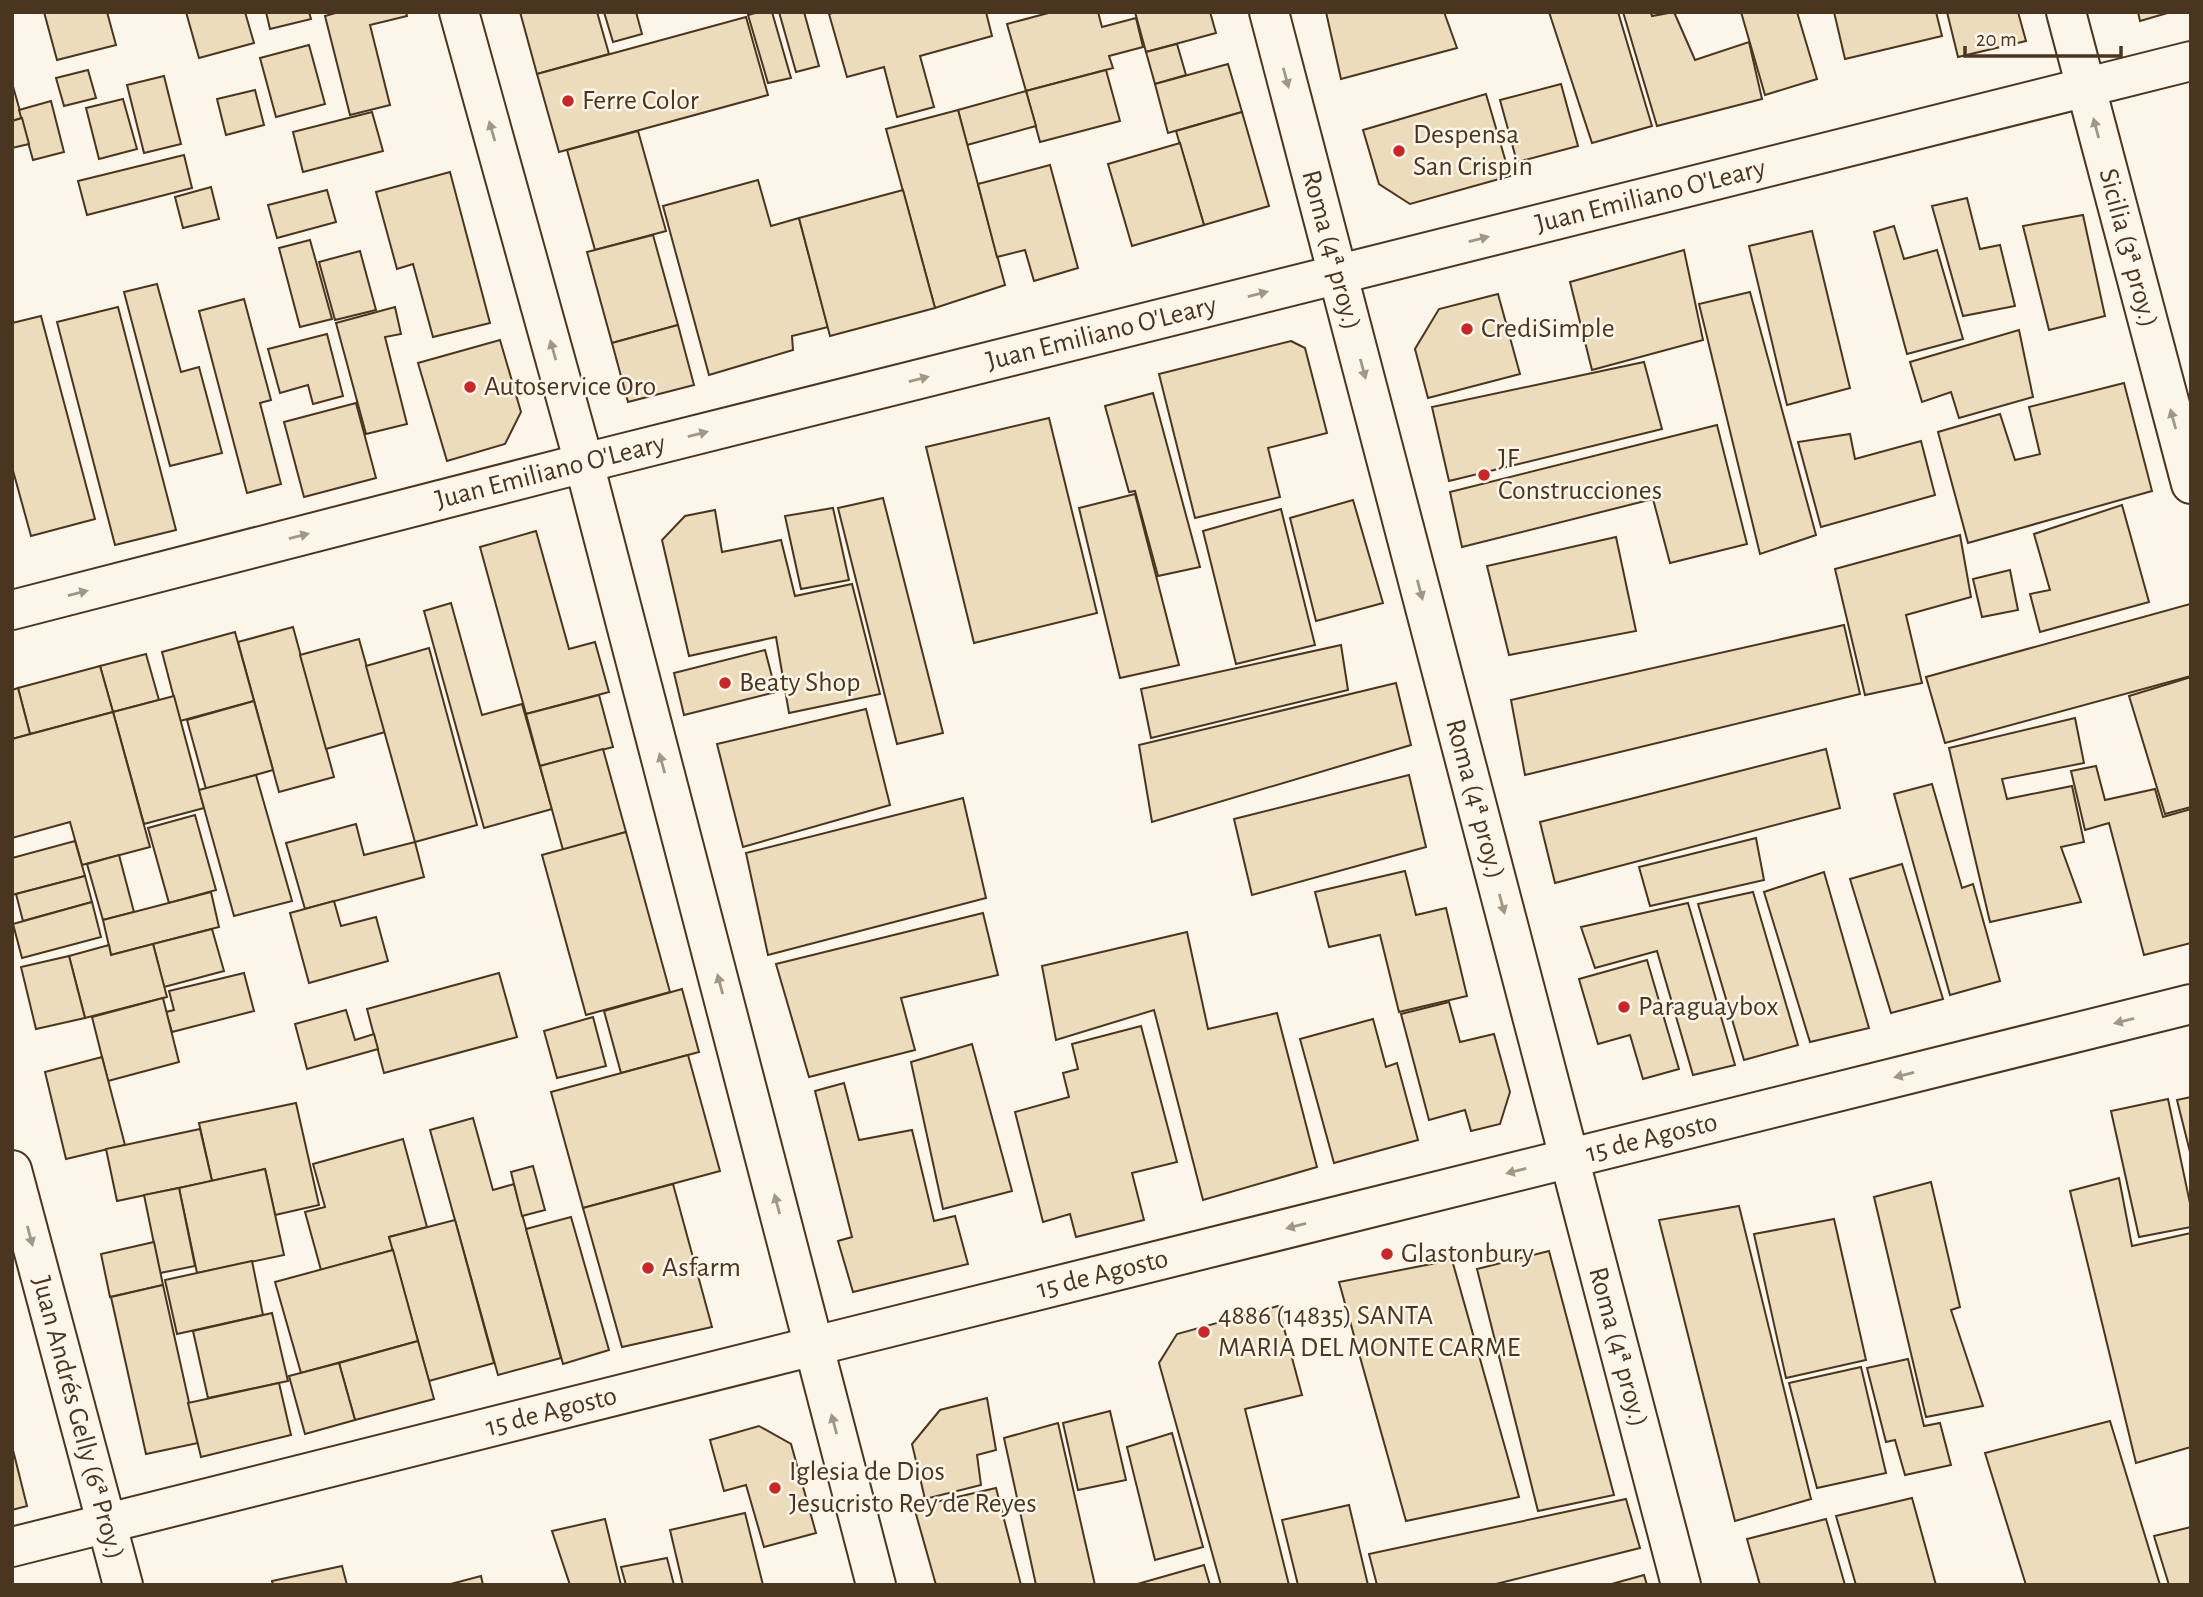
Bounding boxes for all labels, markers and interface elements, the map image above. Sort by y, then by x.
scale bar [1965,14,2121,58]
text: 20 m [1976,29,2017,50]
one-way arrow [1281,67,1292,89]
place label: Ferre Color [582,87,699,115]
marker: Ferre Color [560,93,576,109]
one-way arrow [2090,116,2101,138]
one-way arrow [486,120,496,141]
place label: Despensa San Crispin [1413,121,1533,181]
marker: Despensa San Crispin [1391,143,1407,159]
street label: Juan Emiliano O'Leary [1533,154,1769,238]
street label: Sicilia (3ª proy.) [2093,166,2163,330]
street label: Roma (4ª proy.) [1296,167,1366,333]
one-way arrow [1468,233,1490,244]
one-way arrow [1247,288,1269,299]
street label: Juan Emiliano O'Leary [983,291,1219,376]
place label: CrediSimple [1481,315,1615,343]
marker: CrediSimple [1459,321,1475,337]
one-way arrow [547,339,557,360]
one-way arrow [1358,359,1369,381]
place label: Autoservice Oro [484,373,656,401]
one-way arrow [908,373,930,384]
marker: Autoservice Oro [462,379,478,395]
one-way arrow [2167,407,2178,429]
one-way arrow [687,428,709,439]
street label: Juan Emiliano O'Leary [433,429,668,515]
place label: JF Construcciones [1498,445,1662,505]
marker: JF Construcciones [1476,467,1492,483]
one-way arrow [288,530,310,541]
one-way arrow [1415,579,1426,601]
one-way arrow [67,587,89,598]
place label: Beaty Shop [739,669,861,697]
marker: Beaty Shop [717,675,733,691]
street label: Roma (4ª proy.) [1440,716,1510,882]
one-way arrow [657,753,667,774]
one-way arrow [1497,894,1508,916]
one-way arrow [714,972,725,994]
place label: Paraguaybox [1638,993,1779,1021]
marker: Paraguaybox [1616,999,1632,1015]
one-way arrow [2113,1016,2135,1027]
one-way arrow [1893,1070,1915,1081]
street label: 15 de Agosto [1583,1108,1720,1168]
one-way arrow [1505,1166,1527,1177]
one-way arrow [771,1193,782,1215]
one-way arrow [1284,1221,1306,1232]
one-way arrow [25,1225,36,1247]
place label: Glastonbury [1401,1240,1534,1268]
street label: 15 de Agosto [1034,1245,1171,1304]
marker: Glastonbury [1379,1246,1395,1262]
place label: Asfarm [662,1254,741,1282]
marker: Asfarm [640,1260,656,1276]
street label: Roma (4ª proy.) [1583,1264,1653,1430]
street label: Juan Andrés Gelly (6ª Proy.) [27,1273,129,1563]
place label: 4886 (14835) SANTA MARIA DEL MONTE CARME [1218,1302,1520,1362]
marker: 4886 (14835) SANTA MARIA DEL MONTE CARME [1196,1324,1212,1340]
street label: 15 de Agosto [483,1382,620,1442]
one-way arrow [828,1413,839,1435]
place label: Iglesia de Dios Jesucristo Rey de Reyes [789,1458,1037,1518]
marker: Iglesia de Dios Jesucristo Rey de Reyes [767,1480,783,1496]

